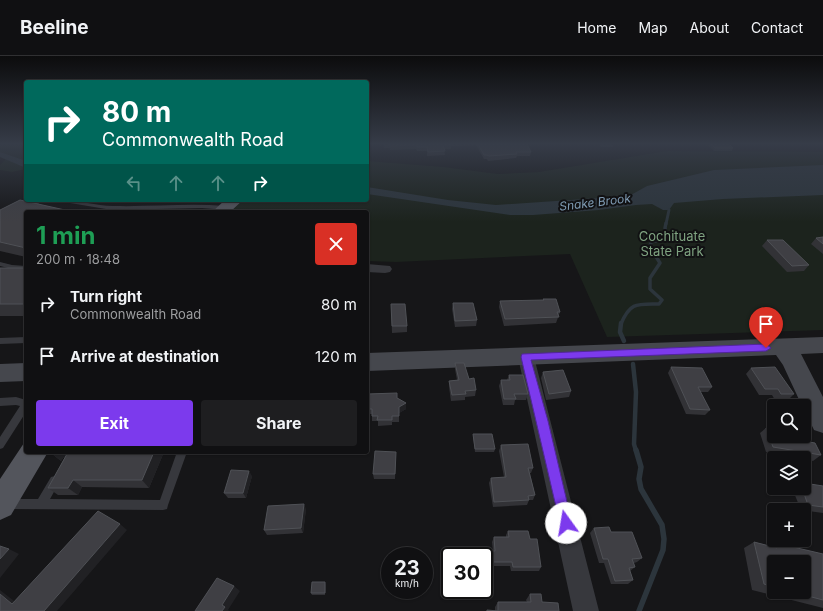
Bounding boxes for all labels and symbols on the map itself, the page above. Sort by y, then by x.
water label: Snake Brook [558,190,632,214]
park label: Cochituate State Park [639,228,705,259]
pin [749,307,783,348]
position arrow [545,502,587,544]
speed limit sign: 30 [441,547,493,599]

